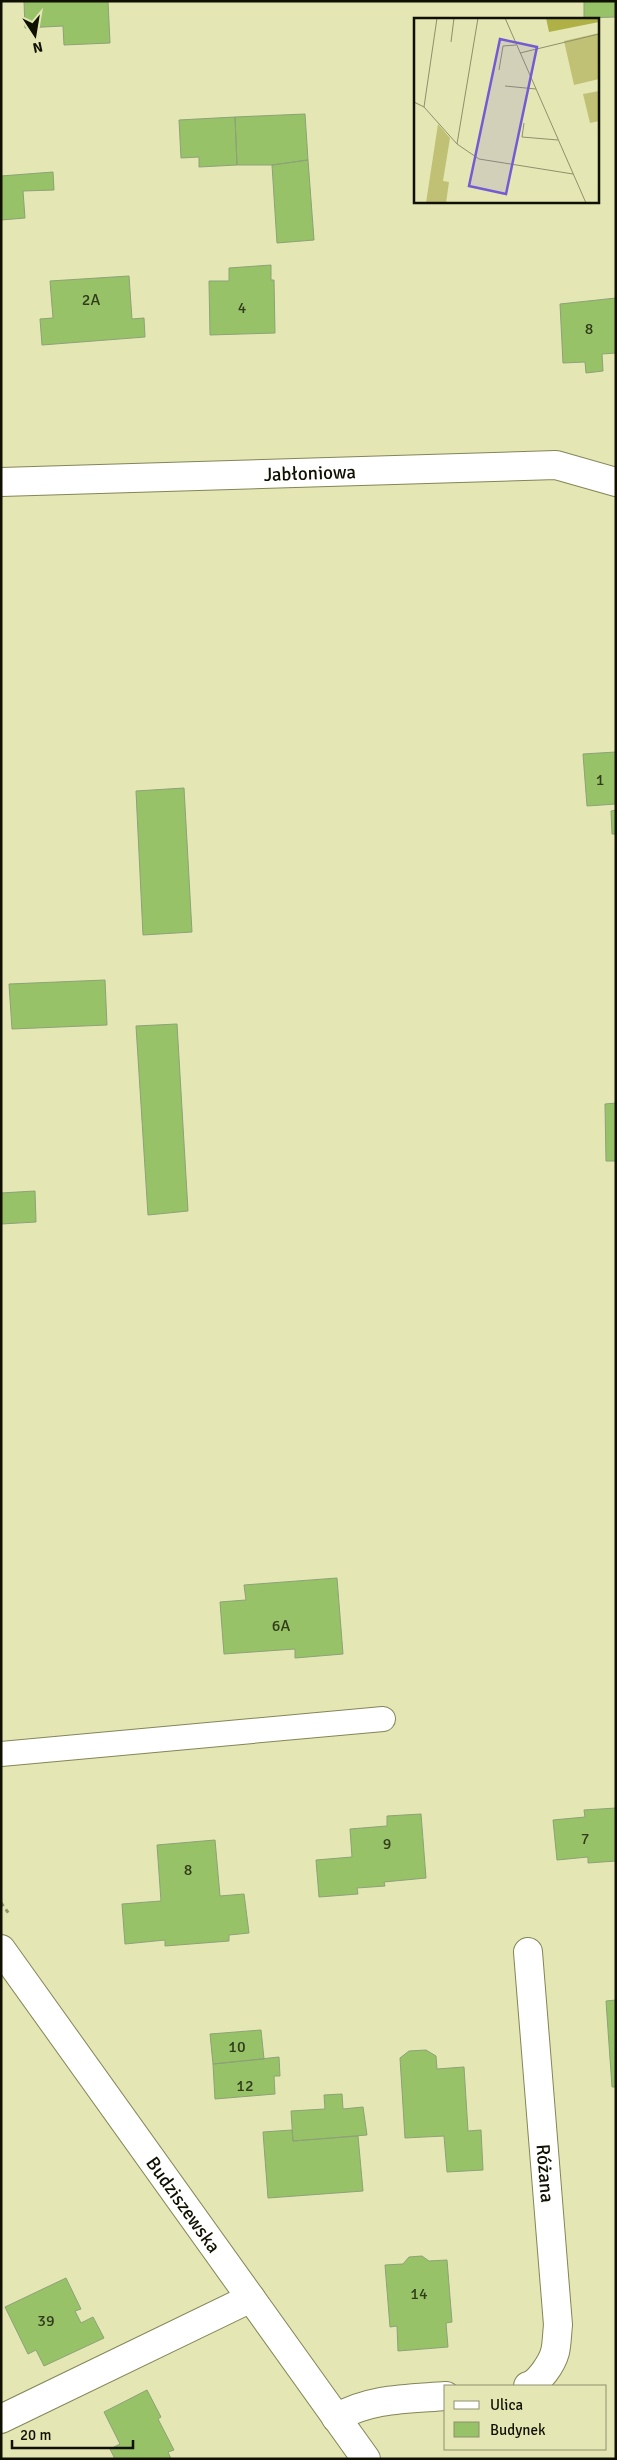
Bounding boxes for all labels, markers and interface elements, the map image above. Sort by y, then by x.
north arrow [10,10,60,60]
inset map [414,18,600,202]
text: N [31,38,44,57]
house number: 2A [82,290,100,310]
house number: 4 [238,298,247,318]
house number: 8 [585,319,593,339]
street label: Jabłoniowa [263,460,356,487]
house number: 1 [596,770,604,790]
house number: 6A [272,1616,290,1636]
house number: 7 [581,1829,589,1849]
house number: 9 [383,1834,391,1854]
house number: 8 [184,1860,192,1880]
house number: 10 [228,2037,246,2057]
house number: 12 [236,2076,254,2096]
street label: Różana [530,2143,559,2204]
street label: Budziszewska [140,2152,225,2258]
house number: 14 [410,2284,428,2304]
house number: 39 [37,2311,55,2331]
legend [444,2385,607,2450]
text: Ulica [490,2396,523,2414]
scale bar [12,2418,134,2450]
text: Budynek [490,2421,546,2439]
text: 20 m [20,2426,51,2444]

